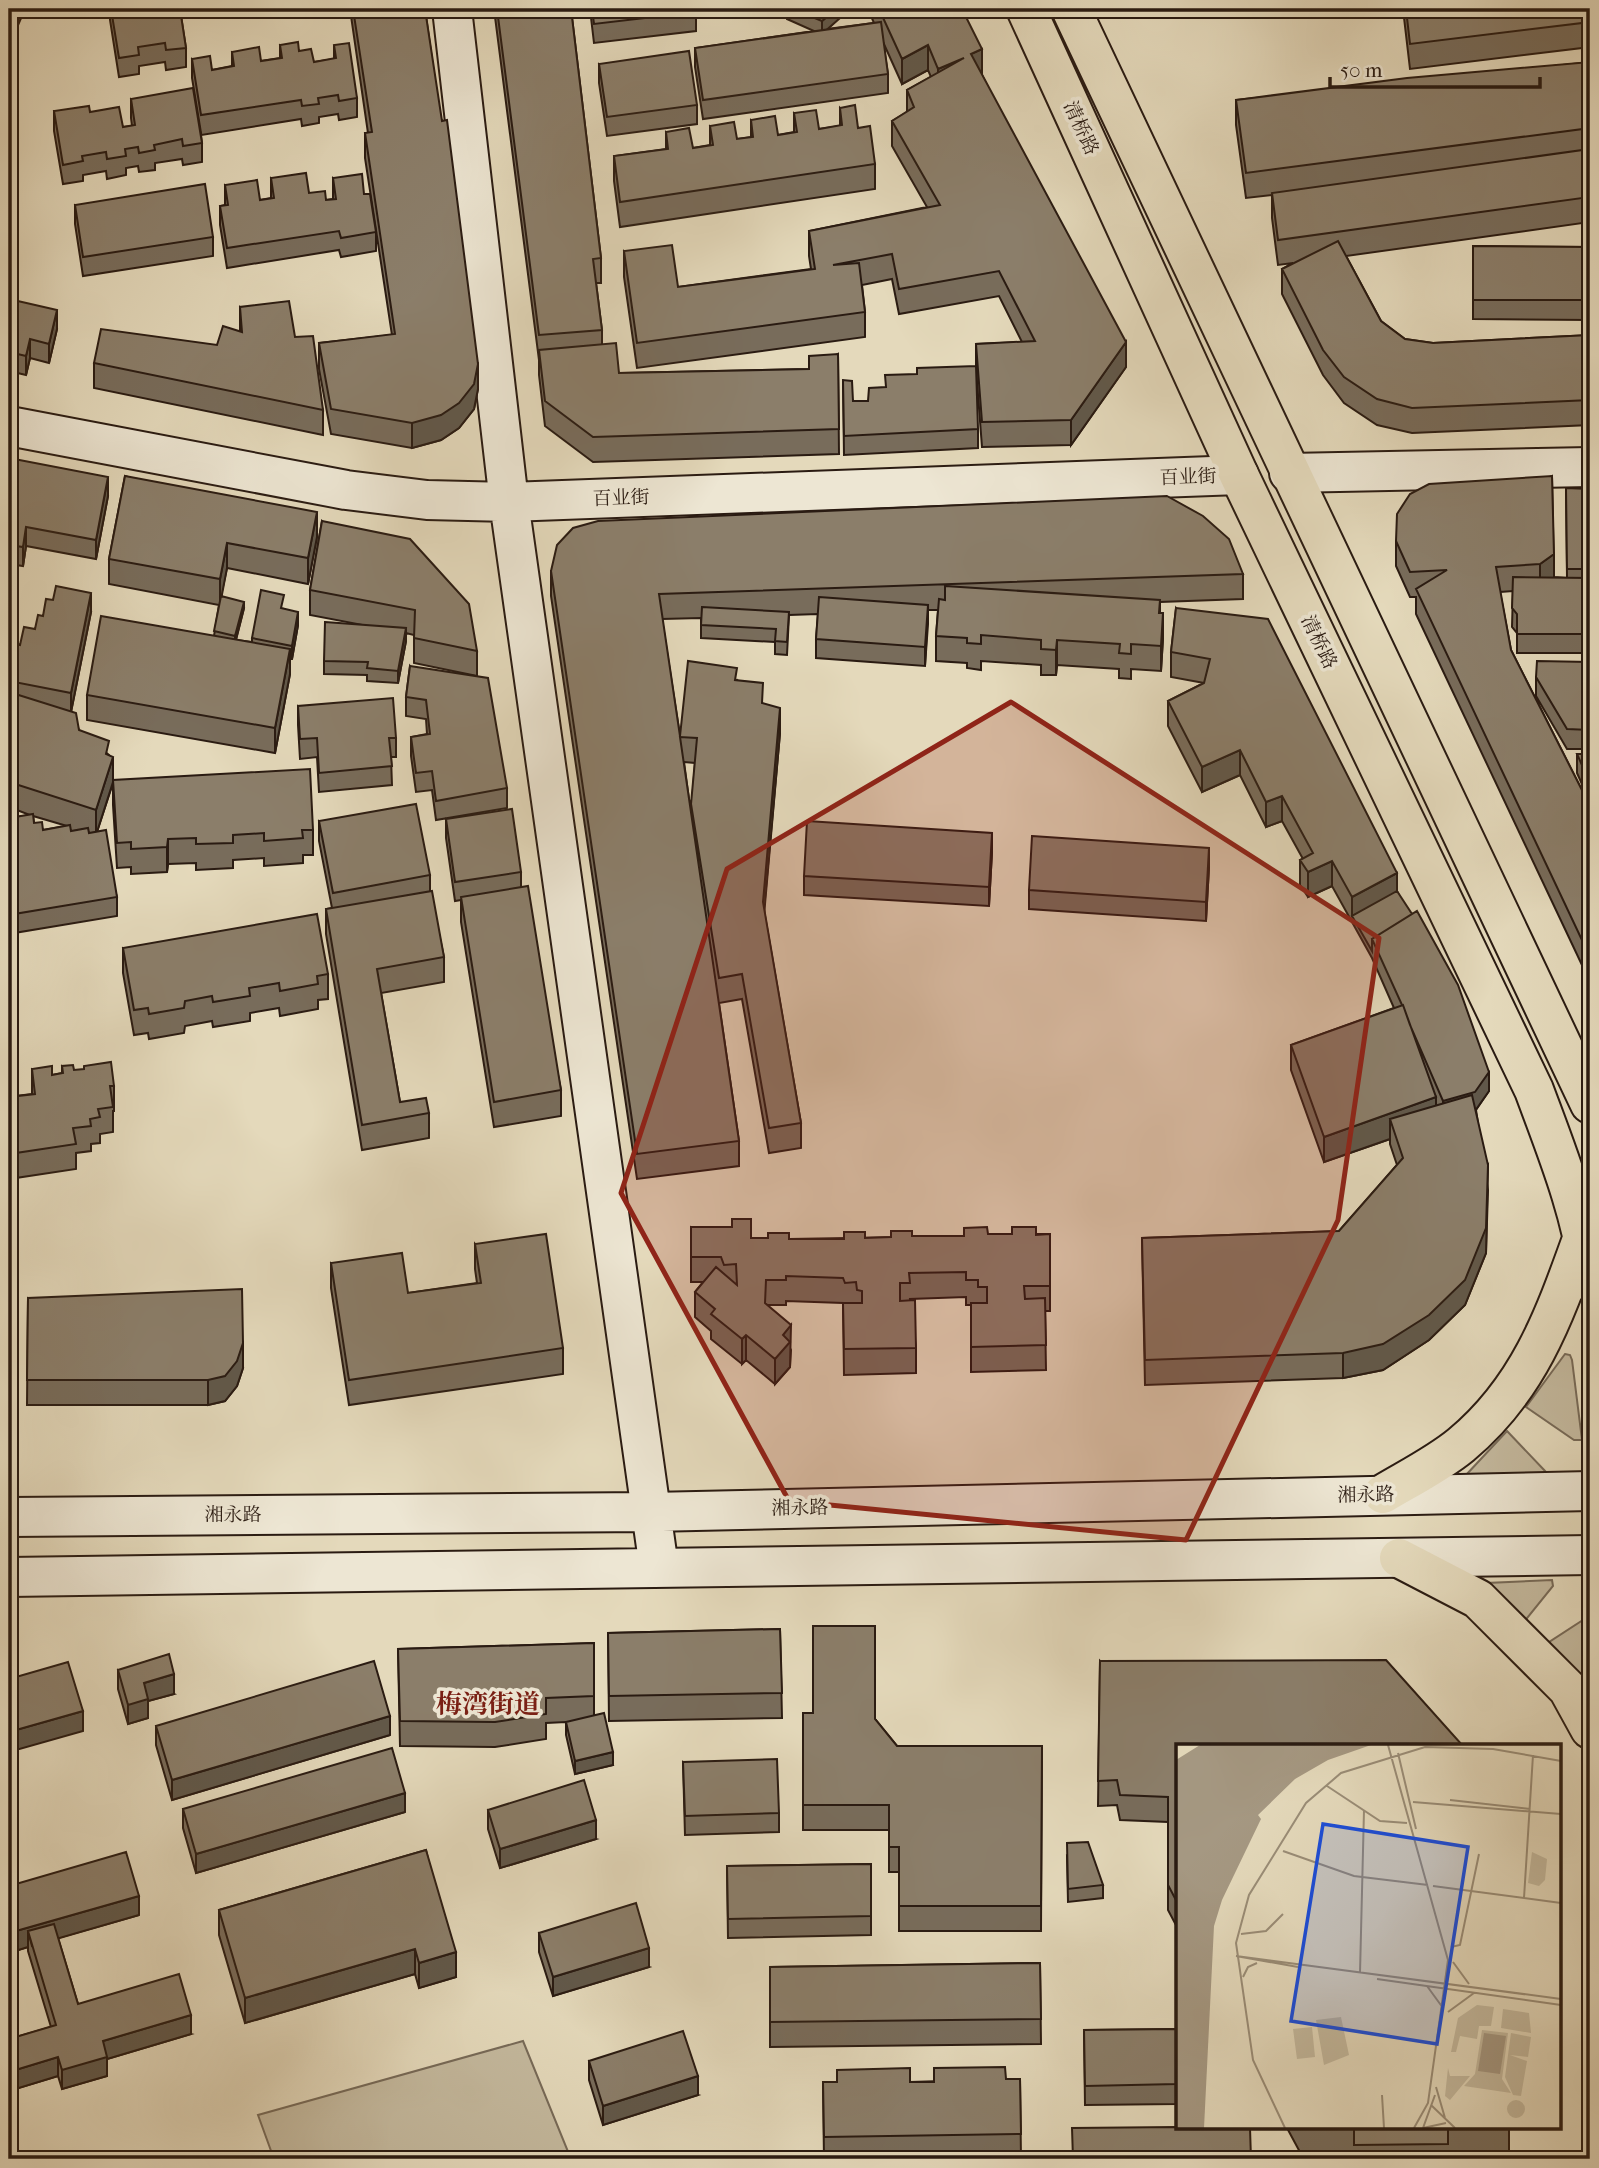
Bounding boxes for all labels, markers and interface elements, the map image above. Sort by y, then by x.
scale bar [1330,46,1540,90]
text: 50 m [1340,58,1383,82]
street label: 清桥路 [1059,98,1103,158]
street label: 百业街 [1159,465,1217,489]
street label: 百业街 [592,486,650,510]
street label: 清桥路 [1297,612,1341,672]
street label: 湘永路 [1337,1484,1395,1506]
street label: 湘永路 [771,1497,829,1519]
street label: 湘永路 [204,1504,262,1526]
district label: 梅湾街道 [436,1689,540,1720]
inset map [1176,1744,1560,2130]

